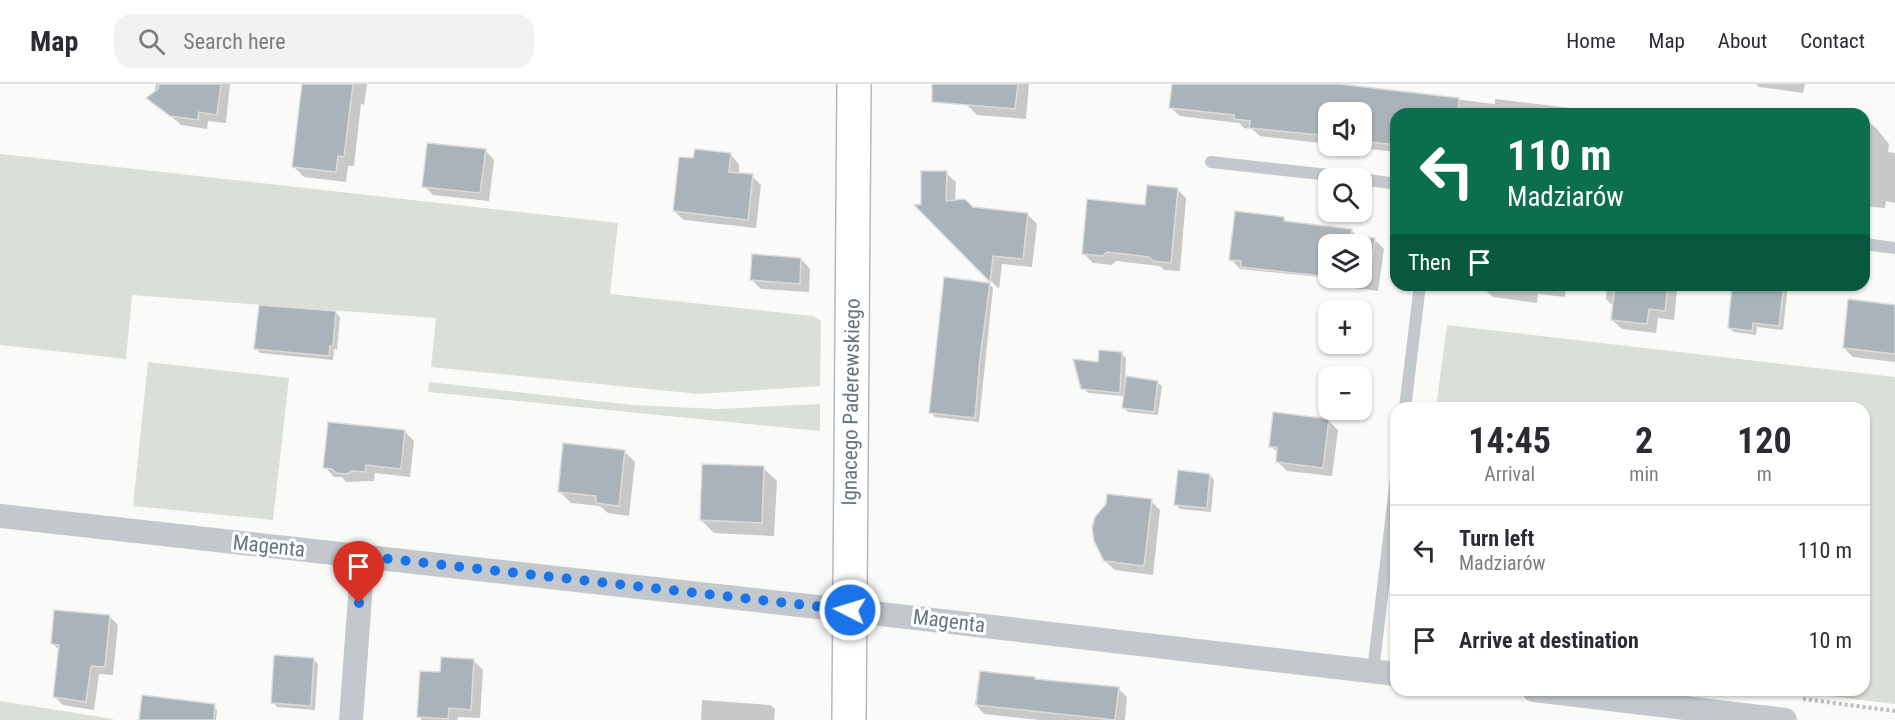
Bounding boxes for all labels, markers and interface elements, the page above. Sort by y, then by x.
search box [114,14,534,68]
text: Map [30,25,78,58]
icon: search [135,25,168,58]
text: Search here [183,29,286,54]
text: Home [1566,29,1616,53]
text: Map [1649,29,1685,53]
text: About [1718,29,1767,53]
text: Contact [1800,29,1865,53]
map controls [1318,102,1372,420]
button: sound [1318,102,1372,156]
text: 110 m [1507,131,1612,180]
icon: left [1408,132,1486,210]
button: search [1318,168,1372,222]
text: Madziarów [1507,181,1624,213]
button: layers [1318,234,1372,288]
icon: arrive [1463,246,1496,279]
text: Then [1408,250,1451,275]
street label: Ignacego Paderewskiego [837,298,865,506]
button: + [1318,300,1372,354]
button: − [1318,366,1372,420]
text: 14:45 [1468,420,1551,462]
text: 2 [1635,420,1653,462]
text: 120 [1737,420,1792,462]
text: Arrival [1484,462,1535,486]
text: min [1629,462,1659,486]
text: m [1757,462,1772,486]
text: Turn left [1459,526,1534,551]
street label: Magenta [232,530,306,562]
icon: left [1408,534,1441,567]
text: 110 m [1798,538,1852,563]
pin [333,541,384,603]
icon: arrive [342,550,375,583]
text: Madziarów [1459,551,1546,575]
position arrow [818,578,882,642]
street label: Magenta [912,605,986,637]
icon: arrive [1408,624,1441,657]
text: Arrive at destination [1459,628,1639,653]
text: 10 m [1809,628,1852,653]

